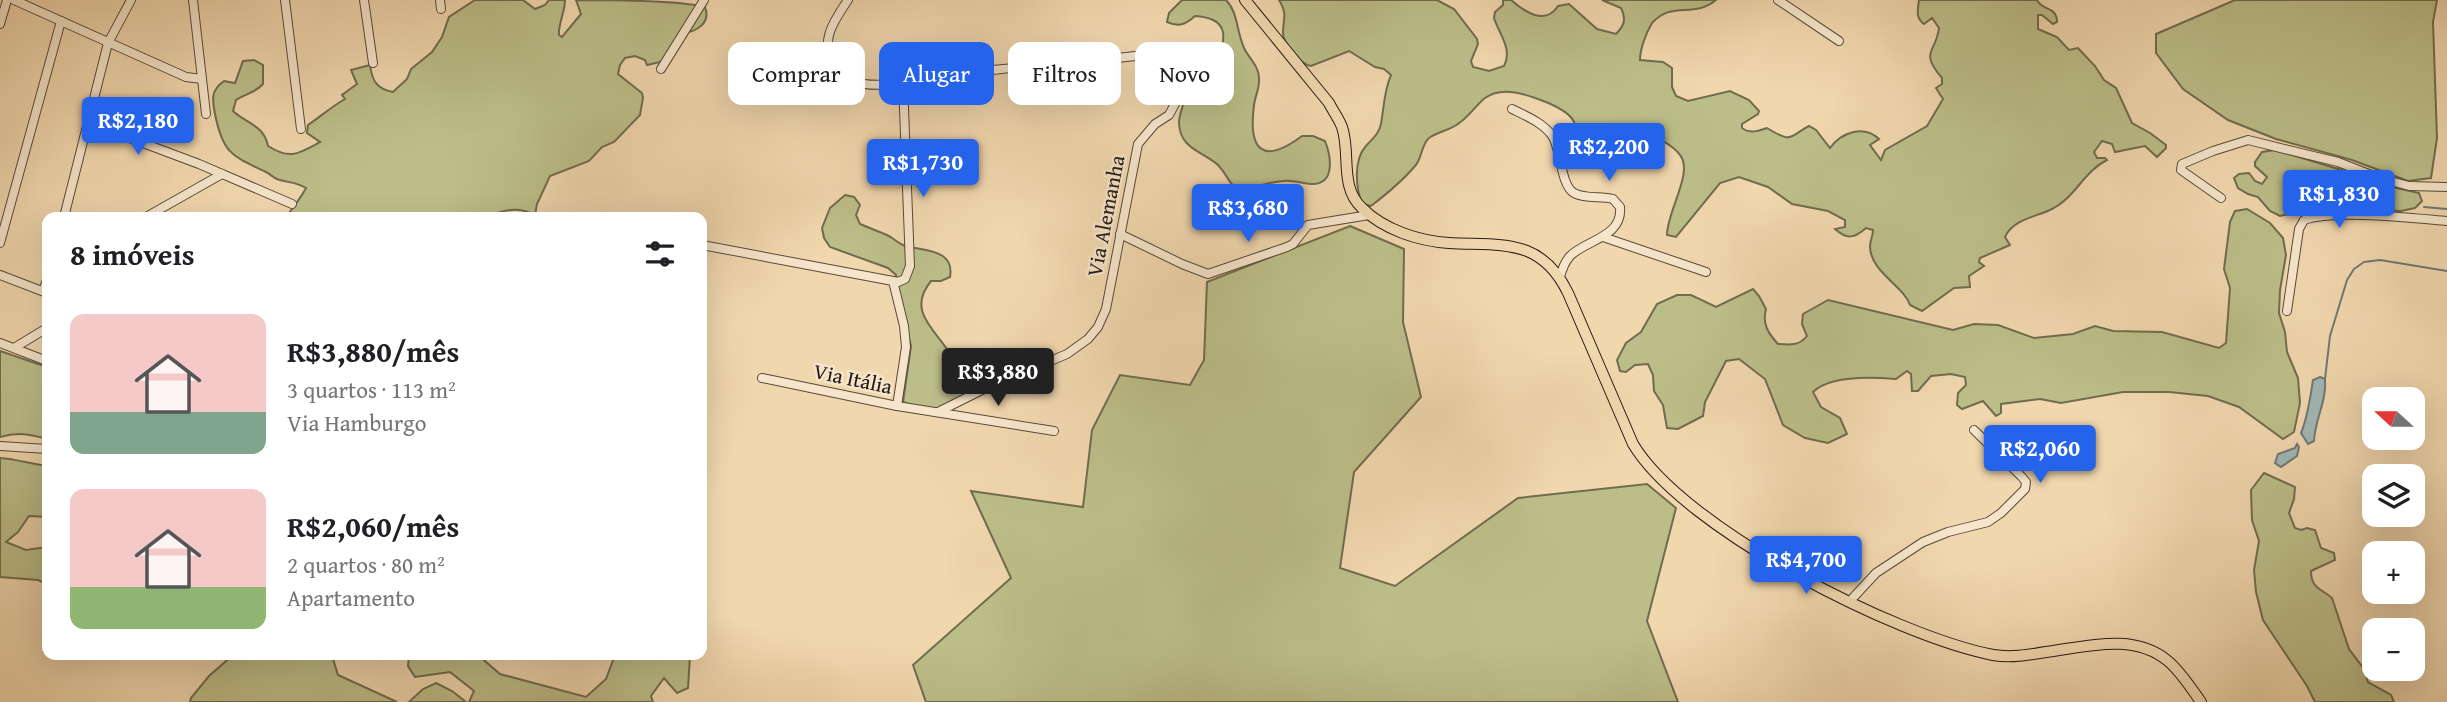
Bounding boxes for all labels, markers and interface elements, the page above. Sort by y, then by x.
chip: Comprar [728,42,865,105]
chip: Alugar [879,42,994,105]
chip: Filtros [1008,42,1121,105]
chip: Novo [1135,42,1234,105]
pin: R$2,180 [73,97,203,157]
text: R$2,180 [98,103,178,136]
pin: R$2,200 [1544,124,1674,183]
text: R$2,200 [1569,129,1649,162]
pin: R$1,730 [858,140,988,199]
text: R$1,730 [883,145,963,178]
street label: Via Alemanha [1079,152,1132,279]
pin: R$1,830 [2274,170,2404,230]
text: R$1,830 [2299,176,2379,209]
pin: R$3,680 [1183,184,1313,244]
text: R$3,680 [1208,190,1288,223]
text: 8 imóveis [70,232,195,276]
icon: filters [641,235,679,273]
text: R$3,880/mês [287,329,459,373]
icon: home [126,342,210,426]
pin: R$3,880 [933,348,1063,408]
text: R$3,880 [958,354,1038,387]
street label: Via Itália [811,355,895,402]
text: 3 quartos · 113 m² [287,373,456,406]
north arrow [2362,387,2426,450]
map controls [2362,387,2425,681]
text: Via Hamburgo [287,406,426,439]
pin: R$2,060 [1975,426,2105,485]
text: R$2,060 [2000,431,2080,464]
button: layers [2362,464,2425,527]
text: R$2,060/mês [287,504,459,548]
icon: home [126,517,210,601]
pin: R$4,700 [1741,536,1871,596]
button: + [2362,541,2425,604]
text: R$4,700 [1766,542,1846,575]
text: 2 quartos · 80 m² [287,548,445,581]
text: Apartamento [287,581,415,614]
button: − [2362,618,2425,681]

